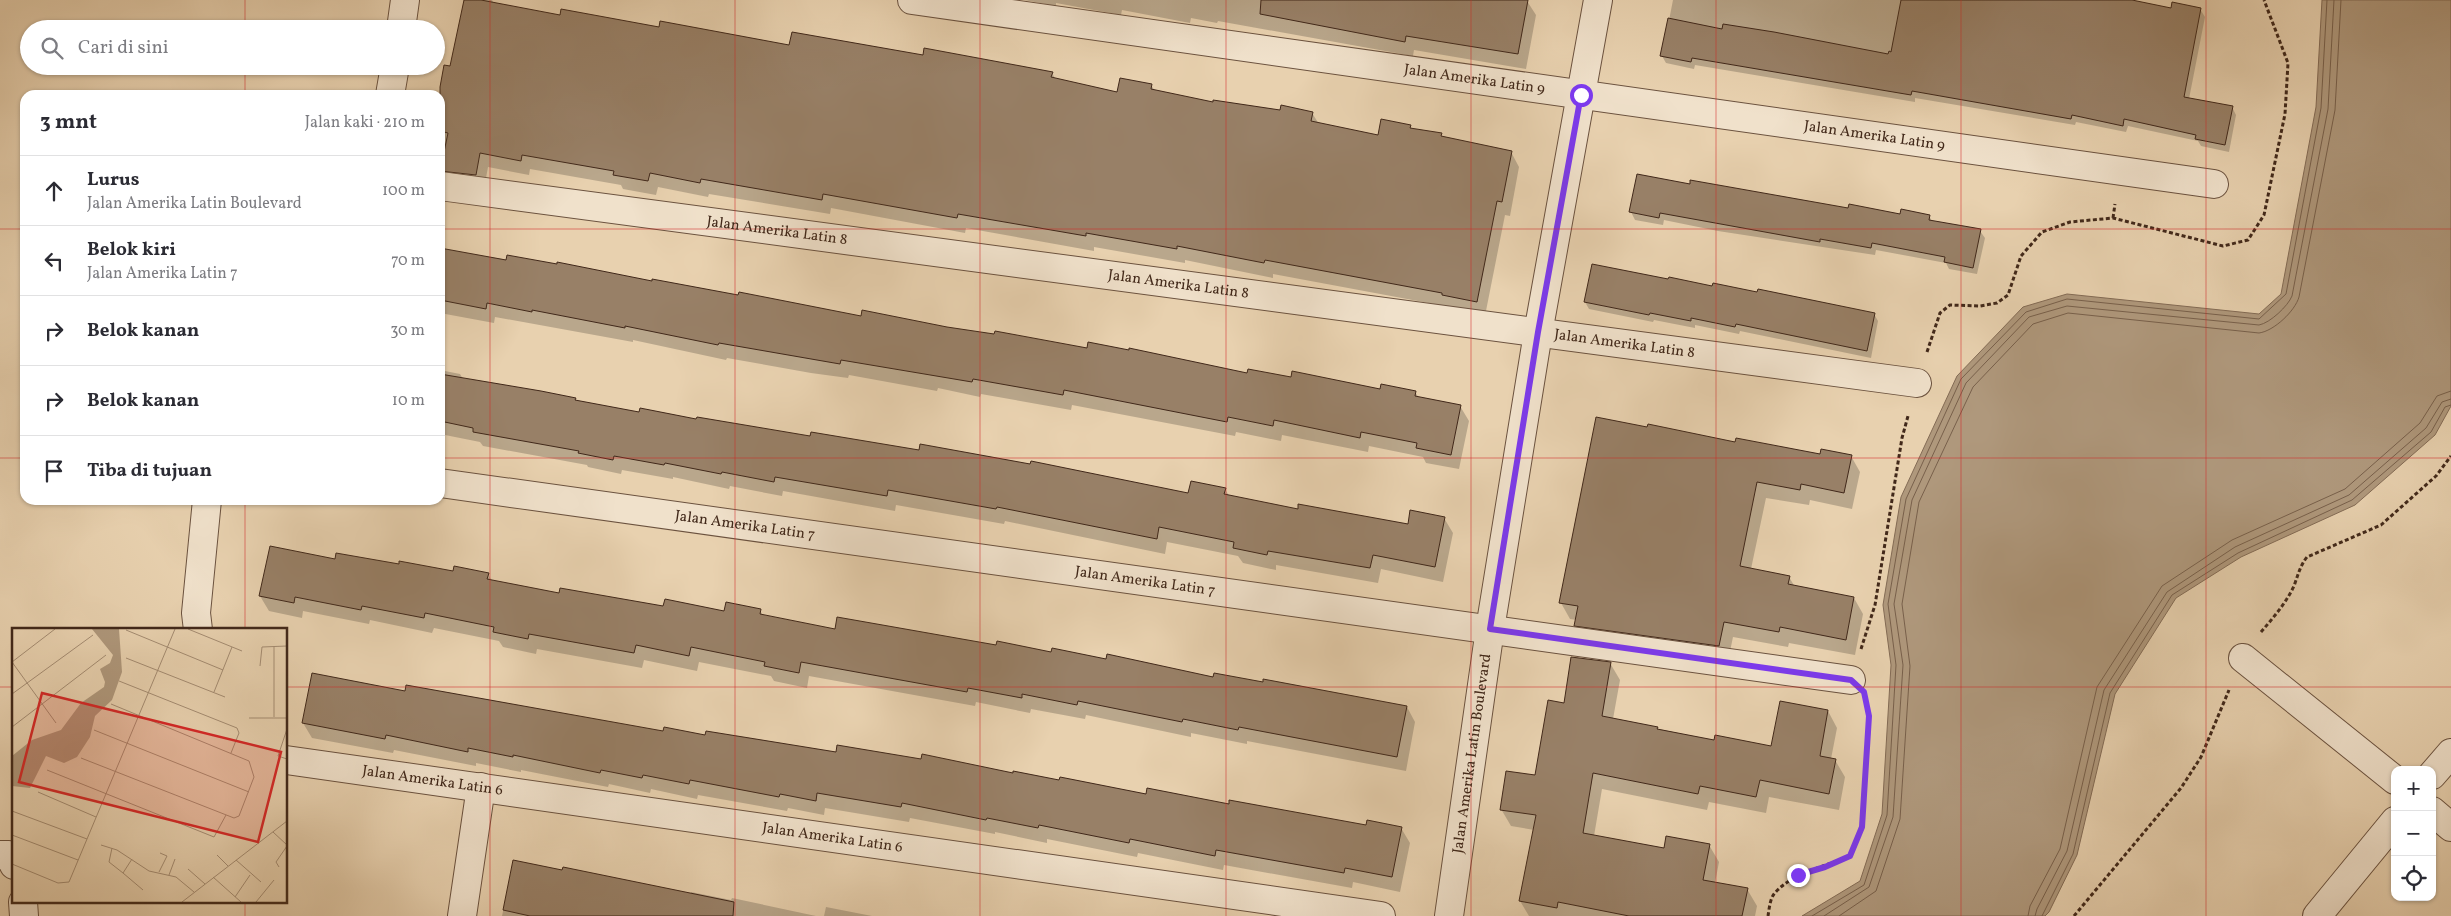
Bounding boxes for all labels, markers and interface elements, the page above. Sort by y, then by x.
search box [20,20,445,75]
icon: search [38,34,66,62]
text: Cari di sini [78,35,169,61]
street label: Jalan Amerika Latin 9 [1403,59,1546,100]
route start [1570,84,1593,107]
text: 3 mnt [40,108,97,137]
text: Jalan kaki · 210 m [305,112,425,134]
street label: Jalan Amerika Latin 9 [1803,116,1946,156]
text: Lurus [87,167,139,193]
icon: ahead [40,177,68,205]
text: 100 m [382,180,425,202]
text: Jalan Amerika Latin Boulevard [87,193,302,215]
street label: Jalan Amerika Latin 8 [705,211,849,251]
text: Belok kiri [87,237,176,263]
icon: left [40,247,68,275]
text: 70 m [391,250,425,272]
text: Jalan Amerika Latin 7 [87,263,238,285]
street label: Jalan Amerika Latin 8 [1107,265,1250,304]
icon: right [40,317,68,345]
text: Belok kanan [87,318,199,344]
text: 30 m [390,320,425,342]
street label: Jalan Amerika Latin 8 [1553,324,1696,364]
icon: right [40,387,68,415]
text: Belok kanan [87,388,199,414]
text: 10 m [392,390,425,412]
icon: arrive [40,457,68,485]
text: Tiba di tujuan [87,458,212,484]
street label: Jalan Amerika Latin 7 [673,505,817,546]
street label: Jalan Amerika Latin 7 [1074,561,1217,602]
inset map [12,628,288,904]
street label: Jalan Amerika Latin Boulevard [1448,652,1497,855]
street label: Jalan Amerika Latin 6 [361,760,504,801]
map controls [2391,766,2436,901]
button: + [2391,766,2436,811]
button: − [2391,811,2436,856]
street label: Jalan Amerika Latin 6 [761,817,904,858]
button: locate [2391,856,2436,901]
route end [1787,864,1810,887]

